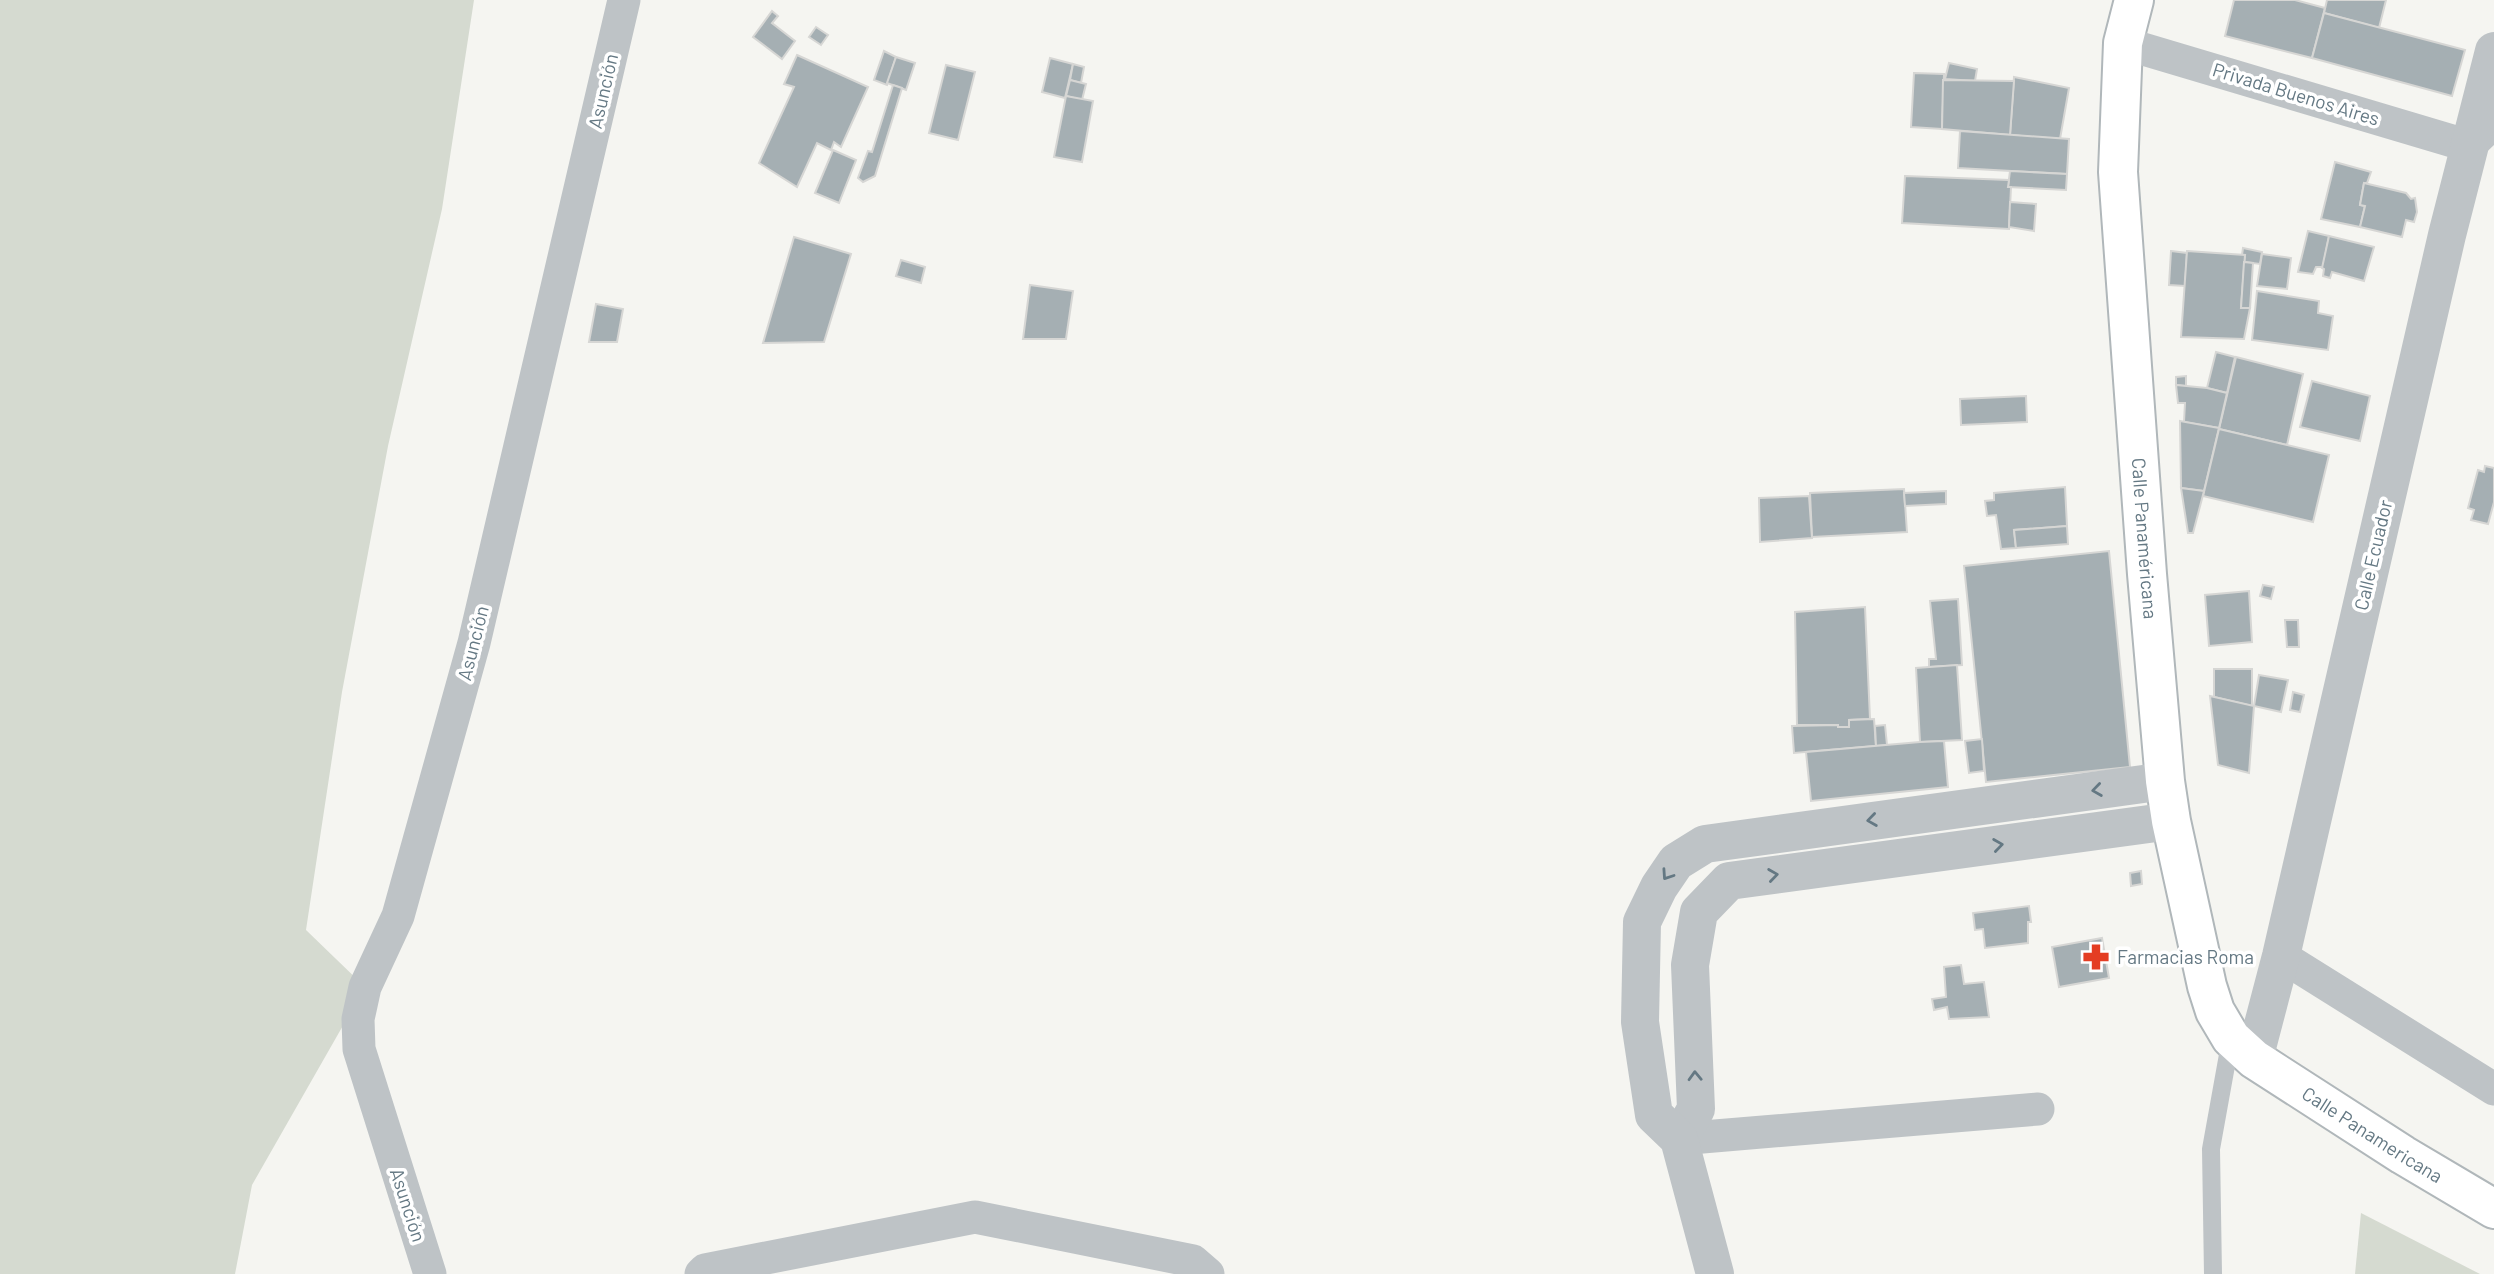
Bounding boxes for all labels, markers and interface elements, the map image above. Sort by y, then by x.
street label: Asunción [583,51,622,131]
street label: Privada Buenos Aires [2210,57,2382,130]
street label: Calle Panaméricana [2128,457,2163,620]
street label: Calle Ecuador [2349,497,2396,612]
street label: Asunción [452,603,493,683]
one-way arrow [2091,783,2103,798]
one-way arrow [1866,813,1878,828]
one-way arrow [1992,837,2004,852]
one-way arrow [1662,868,1675,881]
one-way arrow [1767,868,1779,883]
pharmacy icon: Farmacias Roma [2081,942,2111,972]
place label: Farmacias Roma [2117,945,2254,968]
one-way arrow [1687,1070,1702,1081]
street label: Calle Panamericana [2298,1081,2447,1187]
street label: Asunción [386,1165,431,1245]

